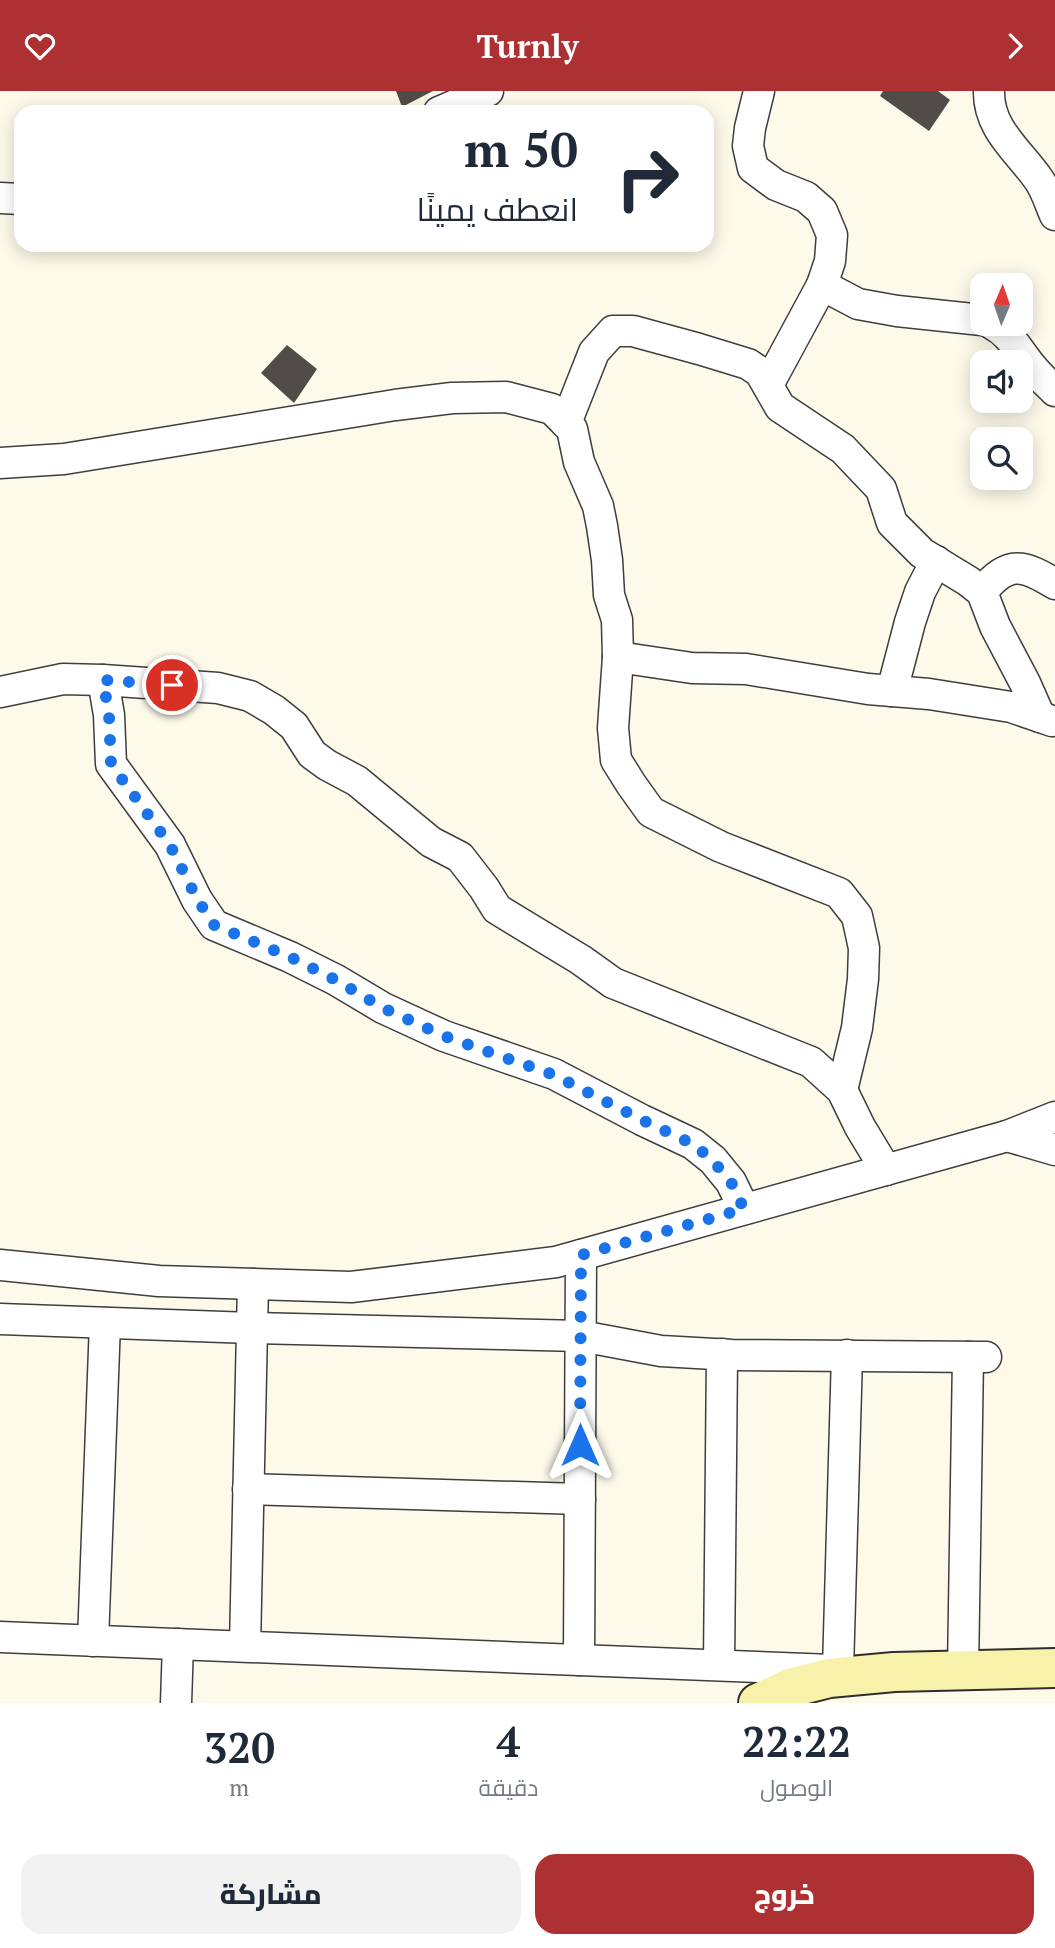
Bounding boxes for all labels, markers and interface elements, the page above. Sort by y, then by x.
text: Turnly [476,25,579,67]
icon: heart [21,27,59,65]
icon: forward [996,27,1034,65]
text: 50 m [464,116,578,181]
icon: right [602,133,693,224]
text: انعطف يمينًا [417,188,578,230]
north arrow [970,273,1032,336]
map controls [970,273,1033,490]
button: sound [970,350,1033,413]
button: search [970,427,1033,490]
pin [142,655,202,715]
icon: arrive [153,666,191,704]
position arrow [543,1408,617,1482]
text: 4 [497,1713,520,1769]
text: 22:22 [742,1713,851,1769]
text: 320 [204,1719,275,1775]
text: m [229,1772,249,1803]
text: دقيقة [479,1772,538,1803]
text: الوصول [760,1772,833,1803]
button: مشاركة [21,1854,521,1934]
button: خروج [535,1854,1034,1934]

